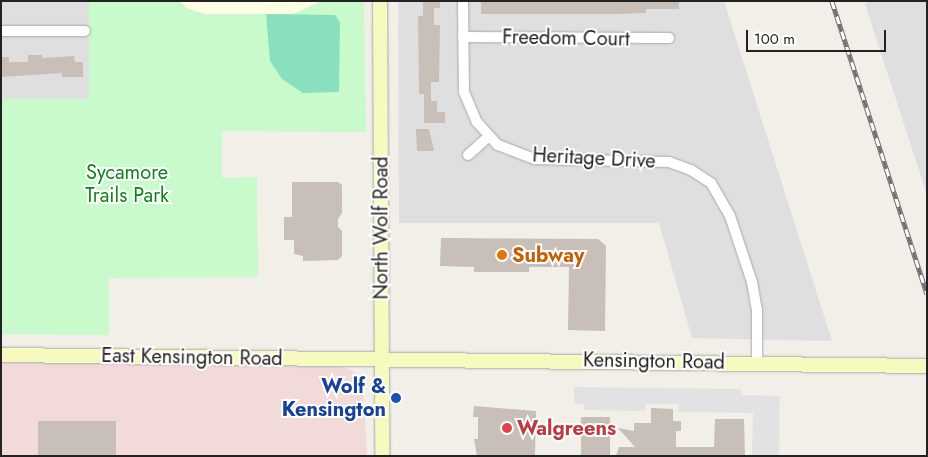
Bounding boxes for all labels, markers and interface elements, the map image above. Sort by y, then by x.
scale bar [748,20,888,52]
street label: Freedom Court [502,25,630,51]
text: 100 m [754,28,795,50]
street label: Heritage Drive [532,143,656,173]
street label: North Wolf Road [369,156,393,300]
park label: Sycamore Trails Park [85,161,169,208]
place label: Subway [512,243,584,267]
marker: Subway [496,249,508,261]
street label: East Kensington Road [101,343,283,371]
street label: Kensington Road [583,348,725,374]
place label: Wolf & Kensington [282,374,386,421]
marker: Wolf & Kensington [390,392,402,404]
place label: Walgreens [517,416,616,440]
marker: Walgreens [501,422,513,434]

